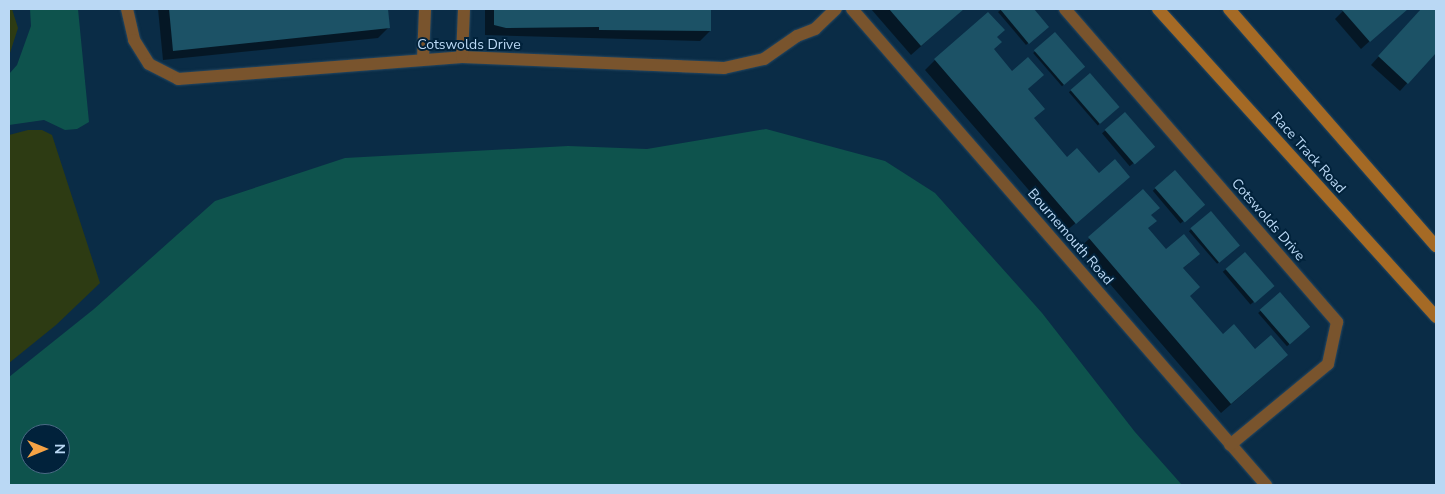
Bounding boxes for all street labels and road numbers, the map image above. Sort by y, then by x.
street label: Cotswolds Drive [417,37,521,53]
street label: Race Track Road [1267,109,1349,197]
street label: Cotswolds Drive [1228,175,1308,265]
street label: Bournemouth Road [1024,185,1116,289]

